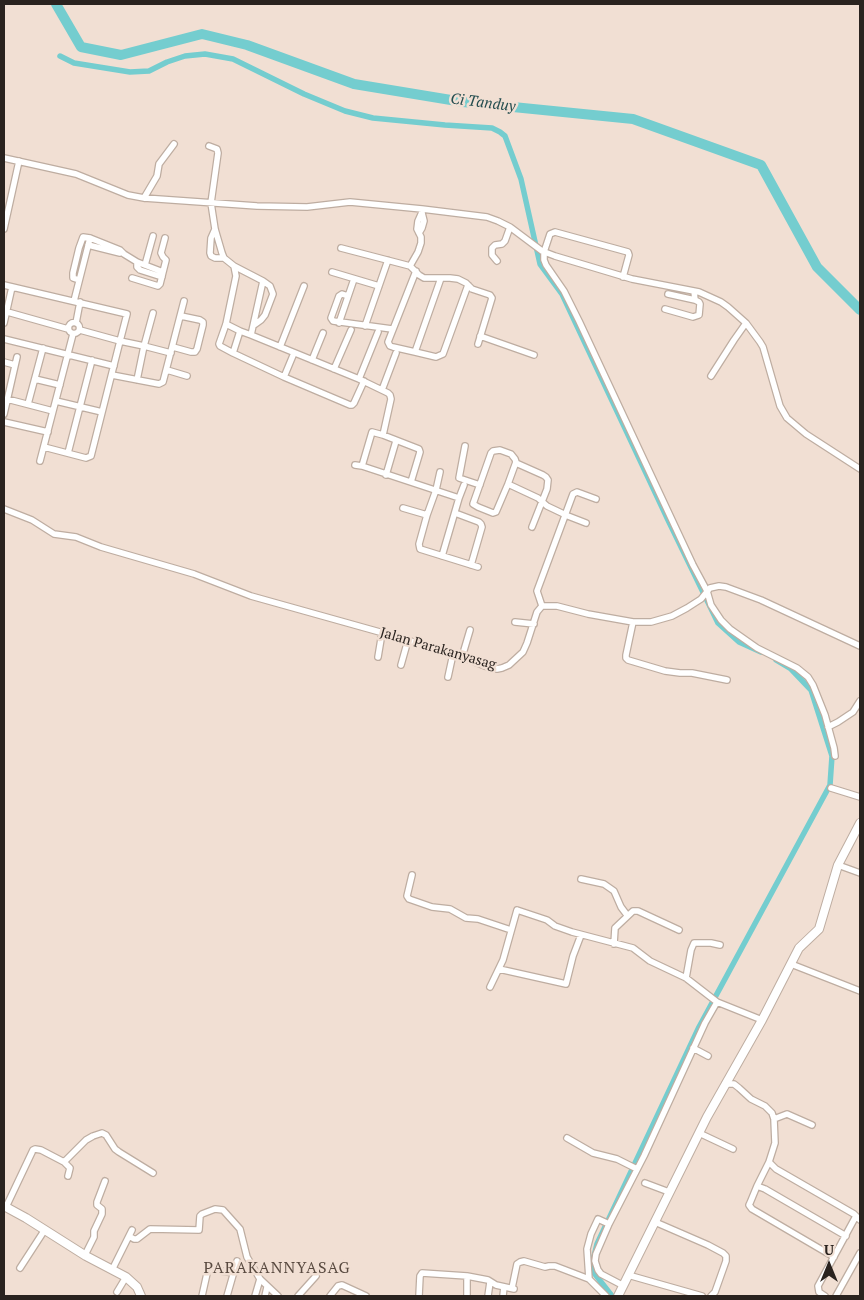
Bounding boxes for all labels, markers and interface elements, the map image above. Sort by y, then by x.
water label: Ci Tanduy [450,90,516,116]
street label: Jalan Parakanyasag [378,624,498,674]
north arrow [804,1240,854,1290]
text: U [824,1240,834,1259]
district label: PARAKANNYASAG [202,1258,352,1278]

